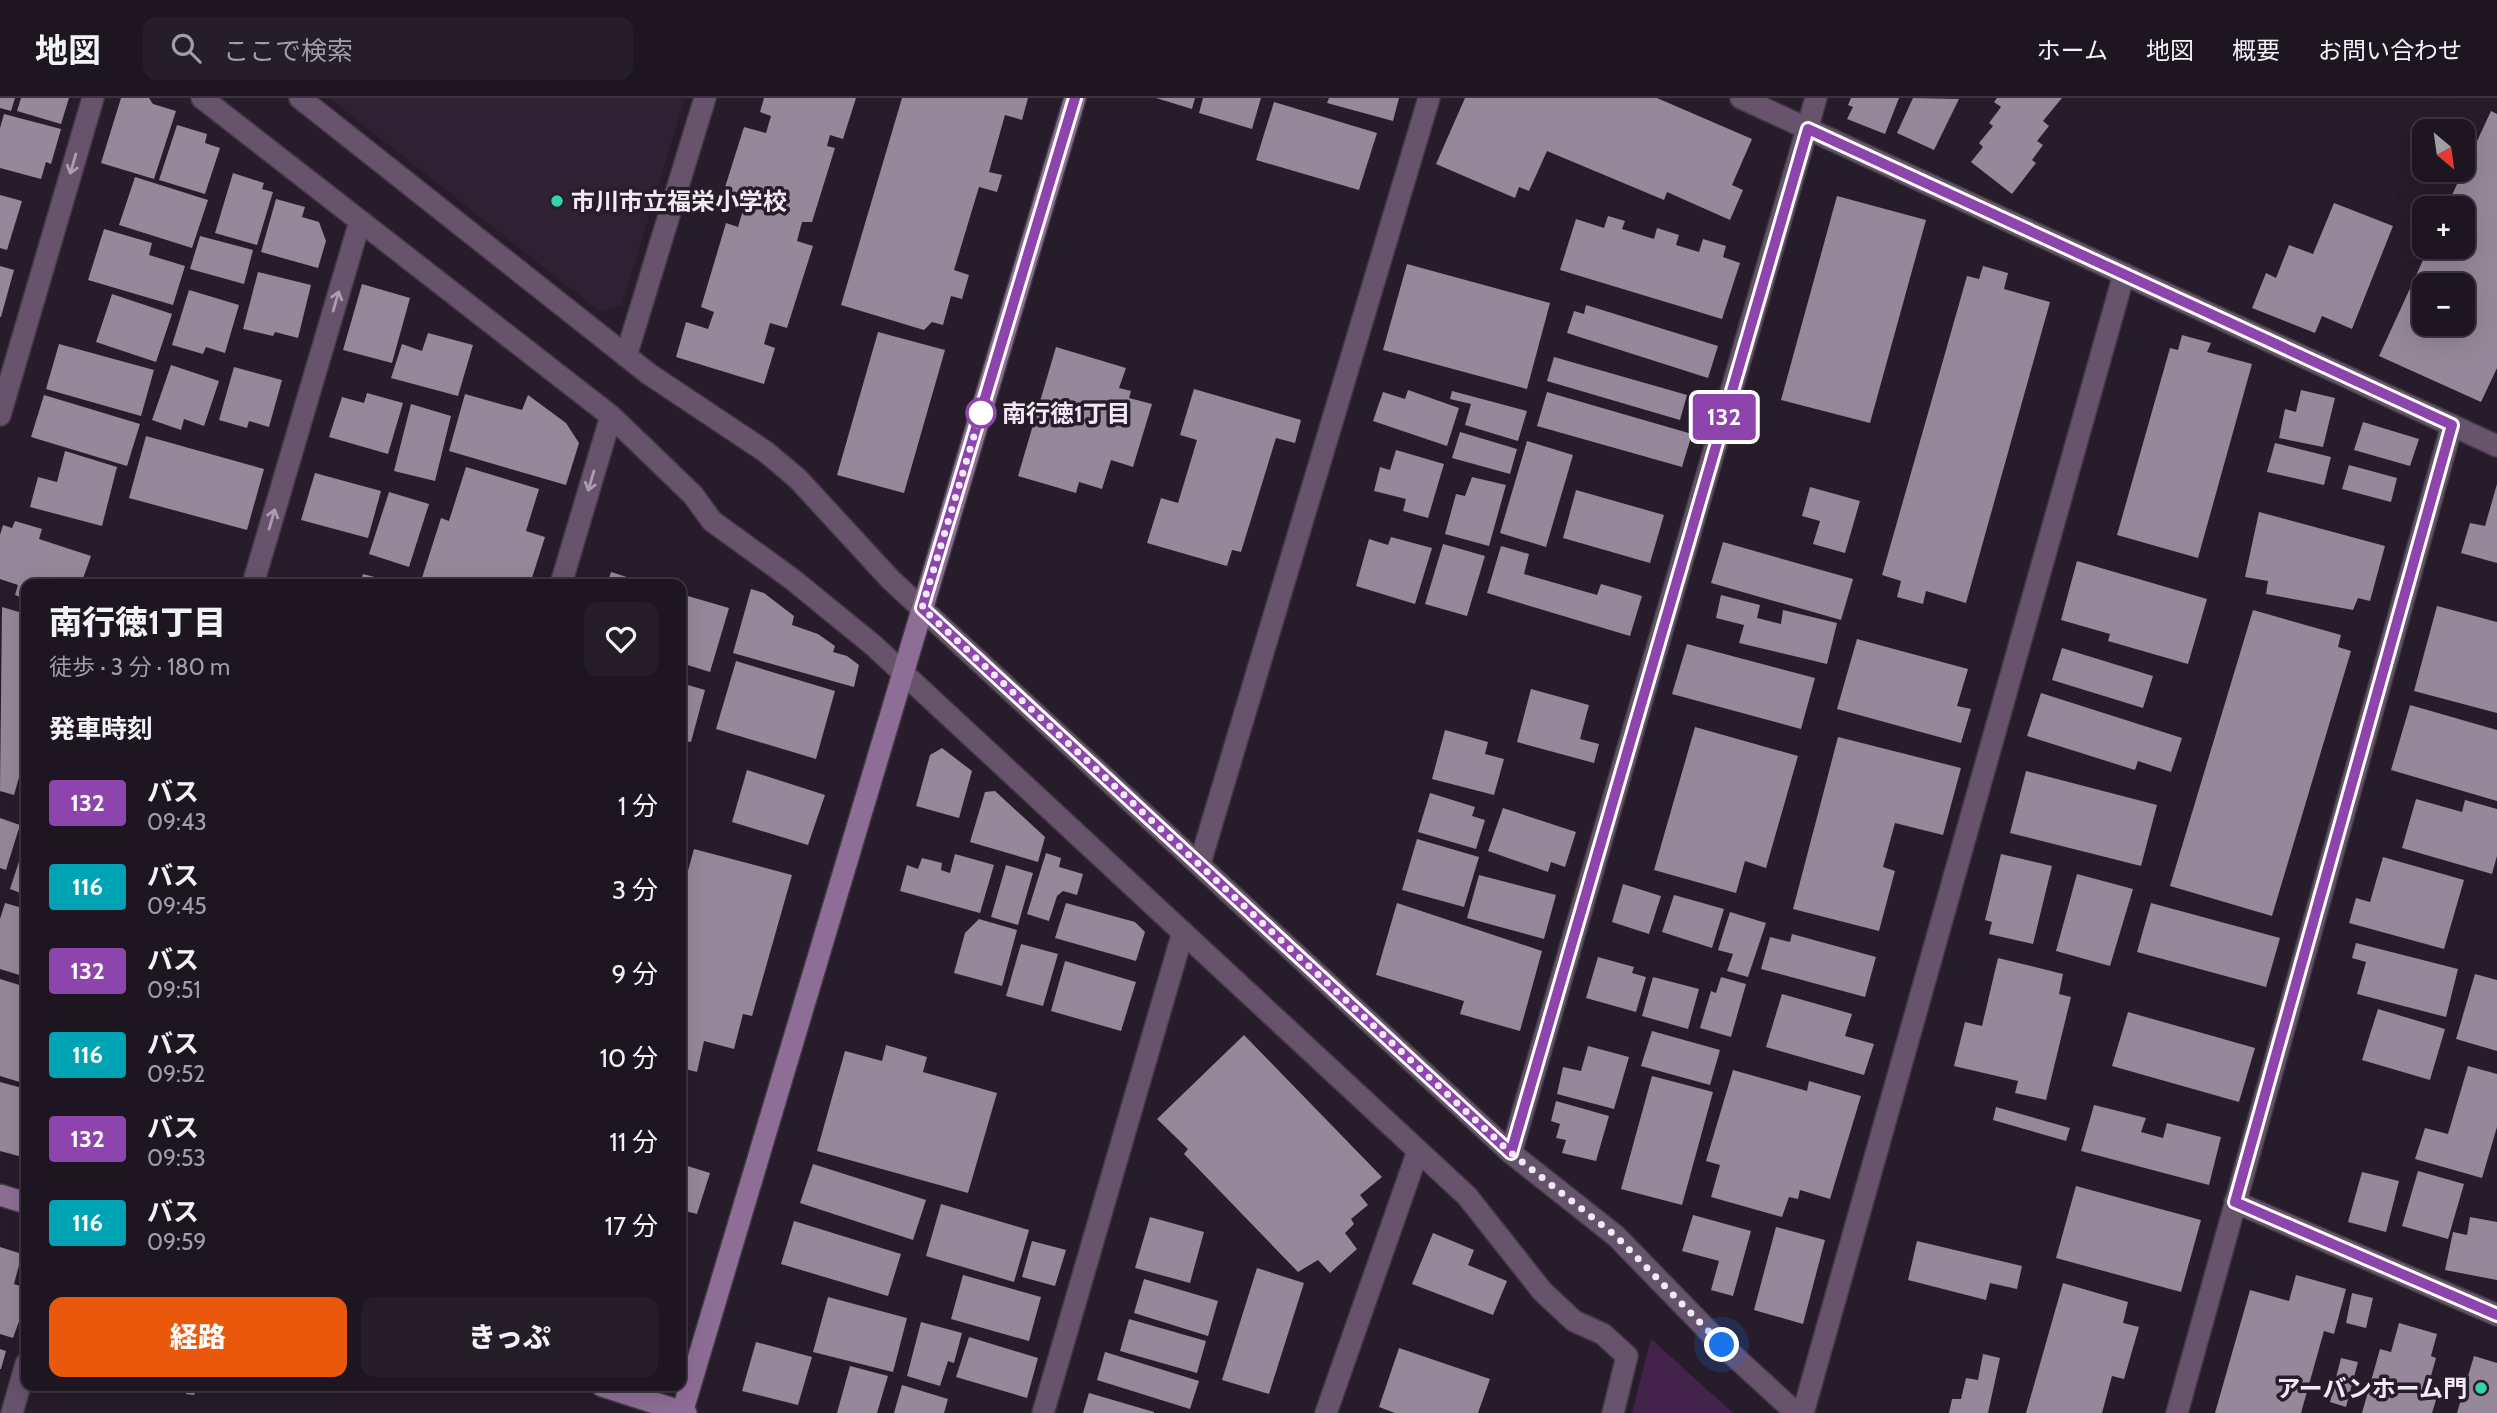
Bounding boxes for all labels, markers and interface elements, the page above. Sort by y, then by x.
search box [143,17,633,80]
icon: search [167,29,205,67]
text: 地図 [35,30,101,70]
text: ここで検索 [223,35,353,67]
text: ホーム [2037,36,2108,65]
text: 地図 [2146,36,2194,65]
text: 概要 [2232,36,2280,65]
text: お問い合わせ [2318,36,2462,65]
north arrow [2412,119,2474,182]
map controls [2412,119,2475,336]
one-way arrow [66,152,79,174]
place label: 市川市立福栄小学校 [571,187,787,216]
marker: 市川市立福栄小学校 [549,193,565,209]
button: + [2412,196,2475,259]
button: − [2412,273,2475,336]
one-way arrow [331,290,344,312]
line badge: 132 [1684,394,1764,440]
marker: 南行徳1丁目 [966,398,996,428]
place label: 南行徳1丁目 [1002,399,1131,428]
text: 132 [1707,402,1741,431]
one-way arrow [584,470,597,492]
one-way arrow [267,508,280,530]
text: 南行徳1丁目 [49,602,226,642]
button: heart [584,602,658,676]
text: 徒歩 · 3 分 · 180 m [49,653,230,681]
text: 発車時刻 [49,713,153,745]
text: バス [147,776,199,808]
text: 132 [70,788,105,817]
text: 1 分 [618,790,658,822]
text: 09:43 [147,808,207,836]
text: バス [147,860,199,892]
text: 116 [72,872,103,901]
text: 3 分 [612,874,658,906]
text: 09:45 [147,892,207,920]
text: バス [147,944,199,976]
text: 132 [70,956,105,985]
text: 9 分 [611,958,658,990]
text: 09:51 [147,976,201,1004]
text: バス [147,1028,199,1060]
text: 116 [72,1040,103,1069]
text: 10 分 [600,1042,658,1074]
text: 09:52 [147,1060,205,1088]
text: バス [147,1112,199,1144]
text: 132 [70,1124,105,1153]
text: 11 分 [609,1126,658,1158]
text: 09:53 [147,1144,206,1172]
text: バス [147,1196,199,1228]
text: 116 [72,1208,103,1237]
text: 17 分 [605,1210,658,1242]
text: 09:59 [147,1228,206,1256]
button: 経路 [49,1297,347,1377]
button: きっぷ [361,1297,658,1377]
your location [1704,1327,1739,1362]
place label: アーバンホーム門 [2276,1374,2467,1403]
marker: アーバンホーム門 [2473,1380,2489,1396]

